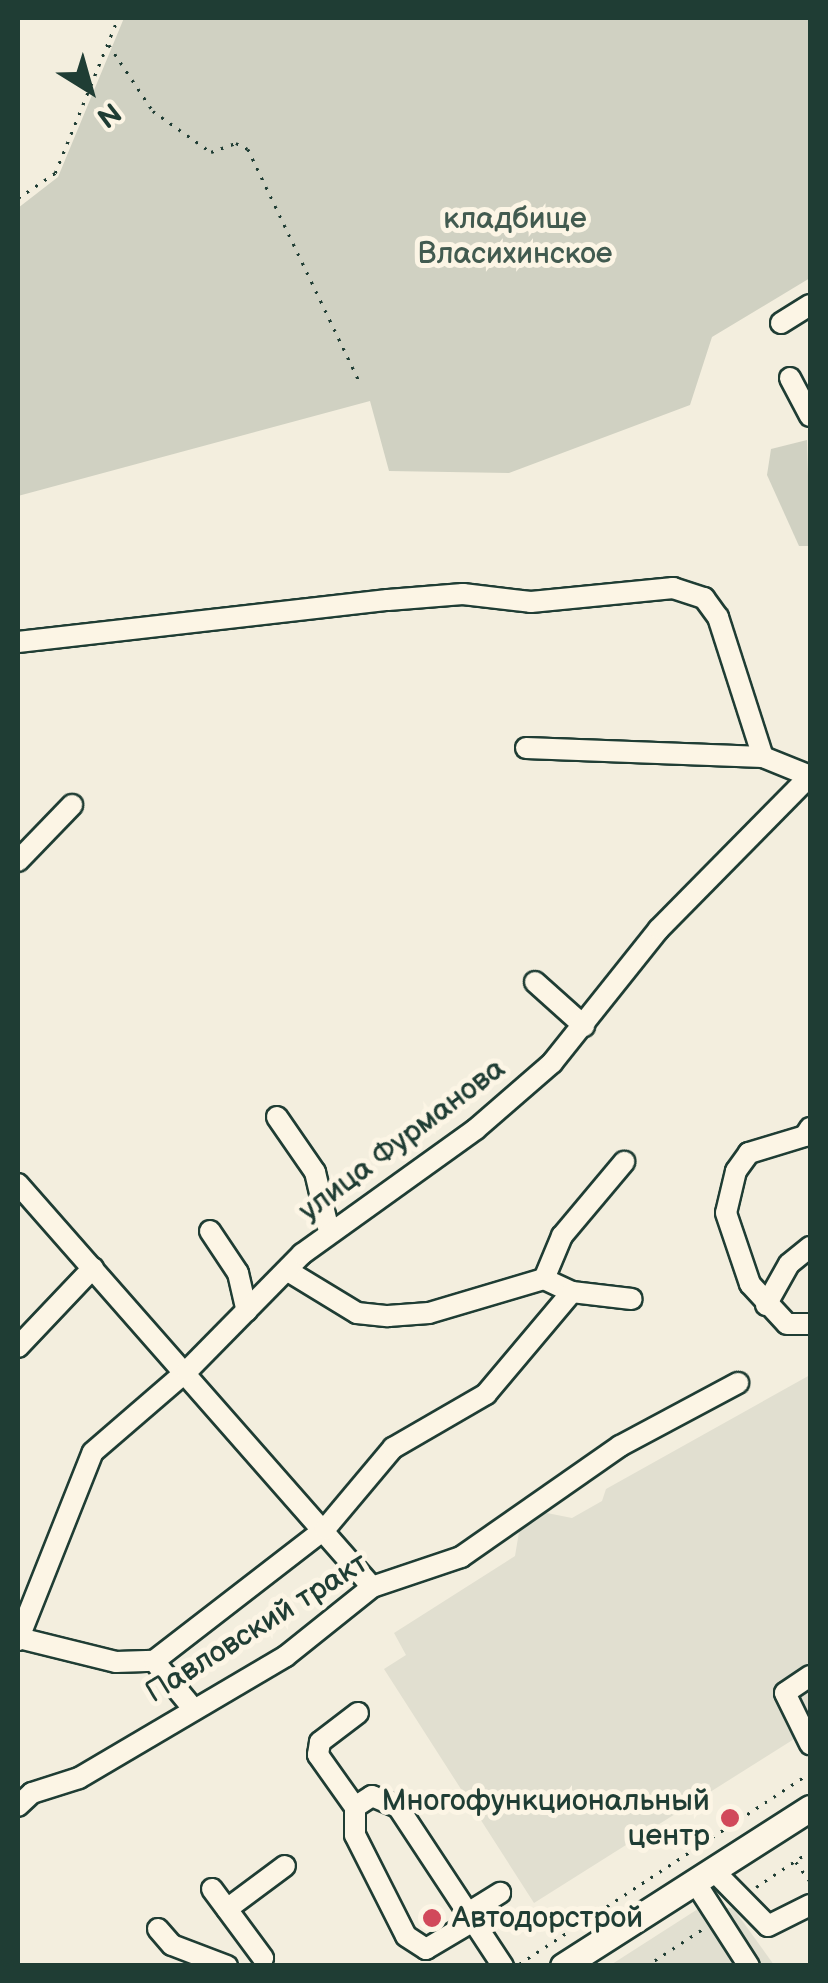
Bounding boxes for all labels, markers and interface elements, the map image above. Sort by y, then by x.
north arrow [40,40,140,140]
text: N [90,95,127,134]
park label: кладбище Власихинское [417,201,613,272]
street label: улица Фурманова [292,1051,512,1229]
street label: Павловский тракт [139,1545,375,1711]
place label: Многофункциональный центр [381,1783,710,1854]
marker: Многофункциональный центр [719,1807,741,1829]
place label: Автодорстрой [452,1900,643,1936]
marker: Автодорстрой [421,1907,443,1929]

